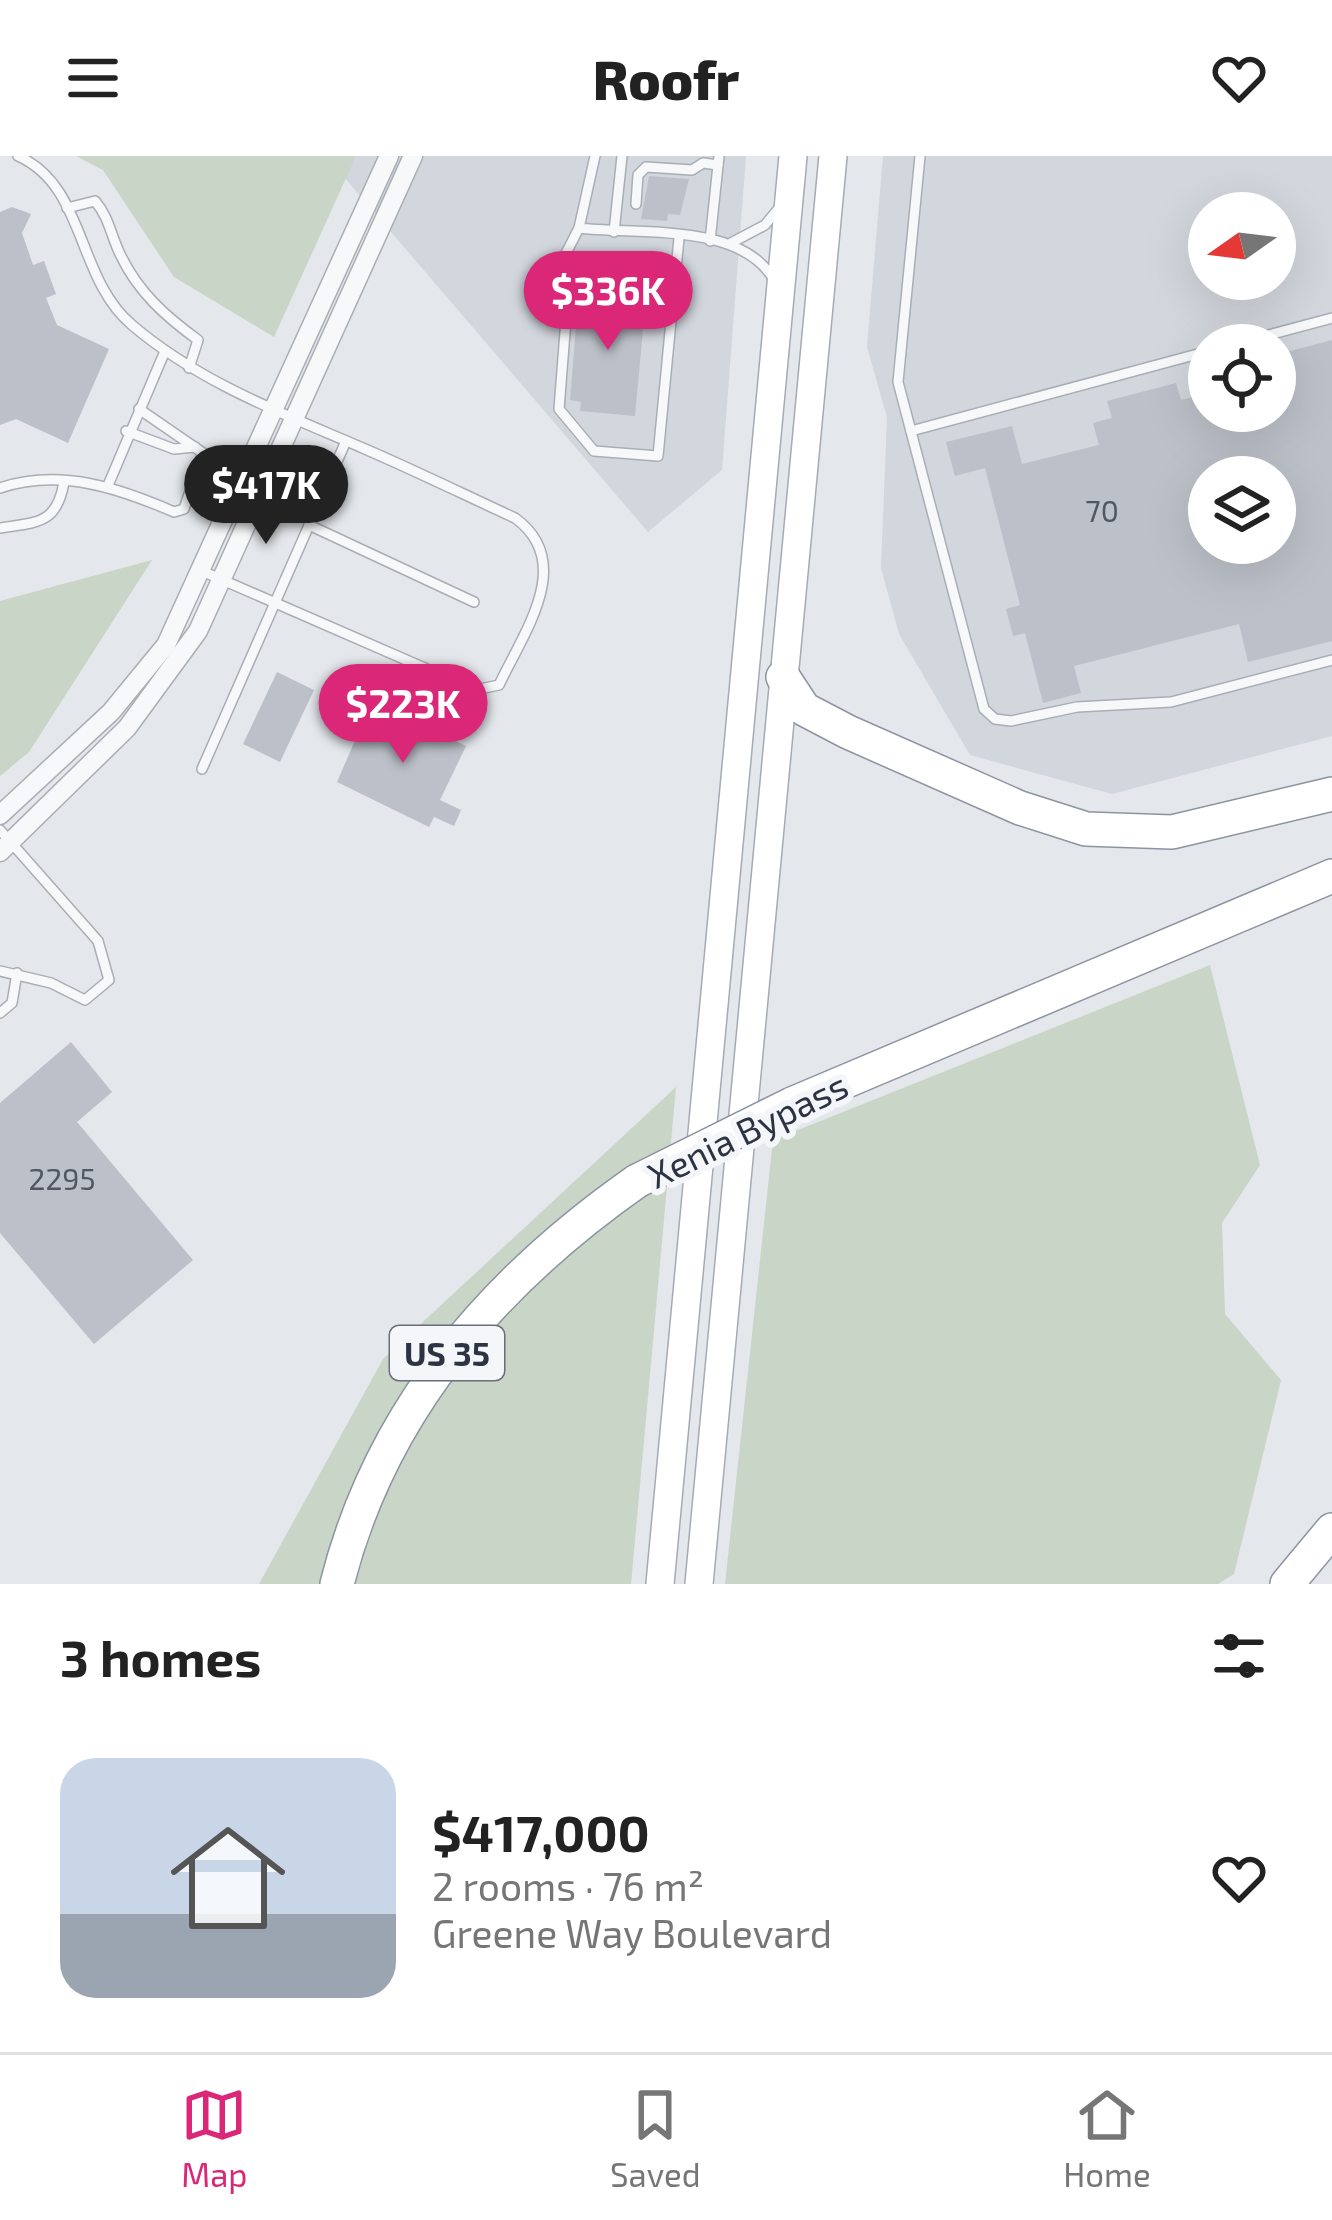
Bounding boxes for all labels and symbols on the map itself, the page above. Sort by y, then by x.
north arrow [1188,192,1296,300]
pin: $336K [524,251,692,353]
pin: $417K [182,445,350,547]
house number: 70 [1085,492,1119,528]
pin: $223K [319,664,487,766]
street label: Xenia Bypass [640,1062,854,1196]
house number: 2295 [29,1160,95,1196]
road number: US 35 [390,1326,504,1380]

